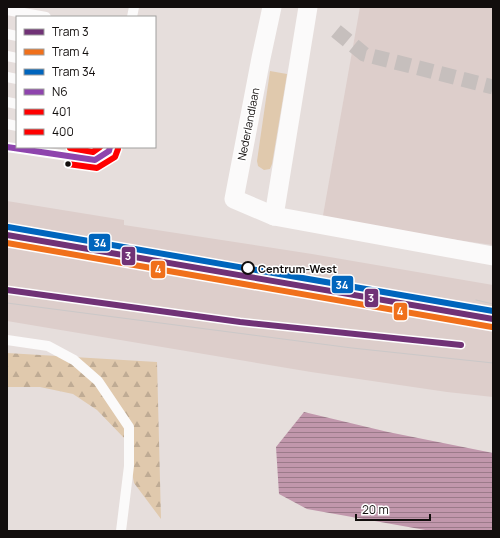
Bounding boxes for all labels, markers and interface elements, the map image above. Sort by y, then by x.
legend [16,16,156,148]
text: Tram 3 [52,23,89,40]
text: Tram 4 [52,43,89,60]
text: Tram 34 [52,63,96,80]
text: N6 [52,83,68,100]
street label: Nederlandlaan [234,86,262,162]
text: 401 [52,103,71,120]
text: 400 [52,123,74,140]
unlabelled marker [63,159,73,169]
line badge: 34 [88,233,111,252]
text: 34 [93,235,107,250]
line badge: 3 [121,246,136,266]
text: 3 [125,248,131,263]
line badge: 4 [150,260,166,279]
text: 4 [155,261,162,276]
marker: Centrum-West [241,261,255,275]
place label: Centrum-West [258,261,337,276]
line badge: 34 [331,275,354,294]
text: 34 [335,277,349,292]
line badge: 3 [364,288,379,308]
text: 3 [368,290,374,305]
line badge: 4 [393,302,408,321]
text: 4 [397,303,404,318]
scale bar [356,496,430,522]
text: 20 m [362,501,389,518]

